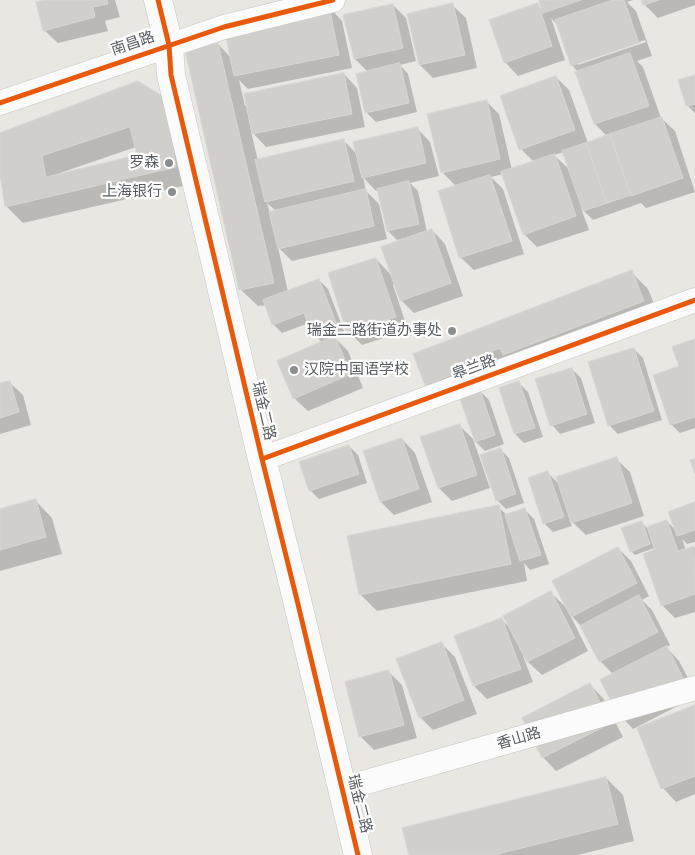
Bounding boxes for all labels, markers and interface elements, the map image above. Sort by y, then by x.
street label: 南昌路 [109,28,157,60]
place label: 罗森 [129,154,159,172]
marker: 罗森 [163,157,175,169]
place label: 上海银行 [102,183,162,201]
marker: 上海银行 [166,186,178,198]
place label: 瑞金二路街道办事处 [307,322,442,340]
marker: 瑞金二路街道办事处 [446,325,458,337]
street label: 皋兰路 [450,352,498,384]
place label: 汉院中国语学校 [304,361,409,379]
marker: 汉院中国语学校 [288,364,300,376]
street label: 瑞金二路 [247,380,279,442]
street label: 香山路 [495,724,543,754]
street label: 瑞金二路 [343,773,375,835]

